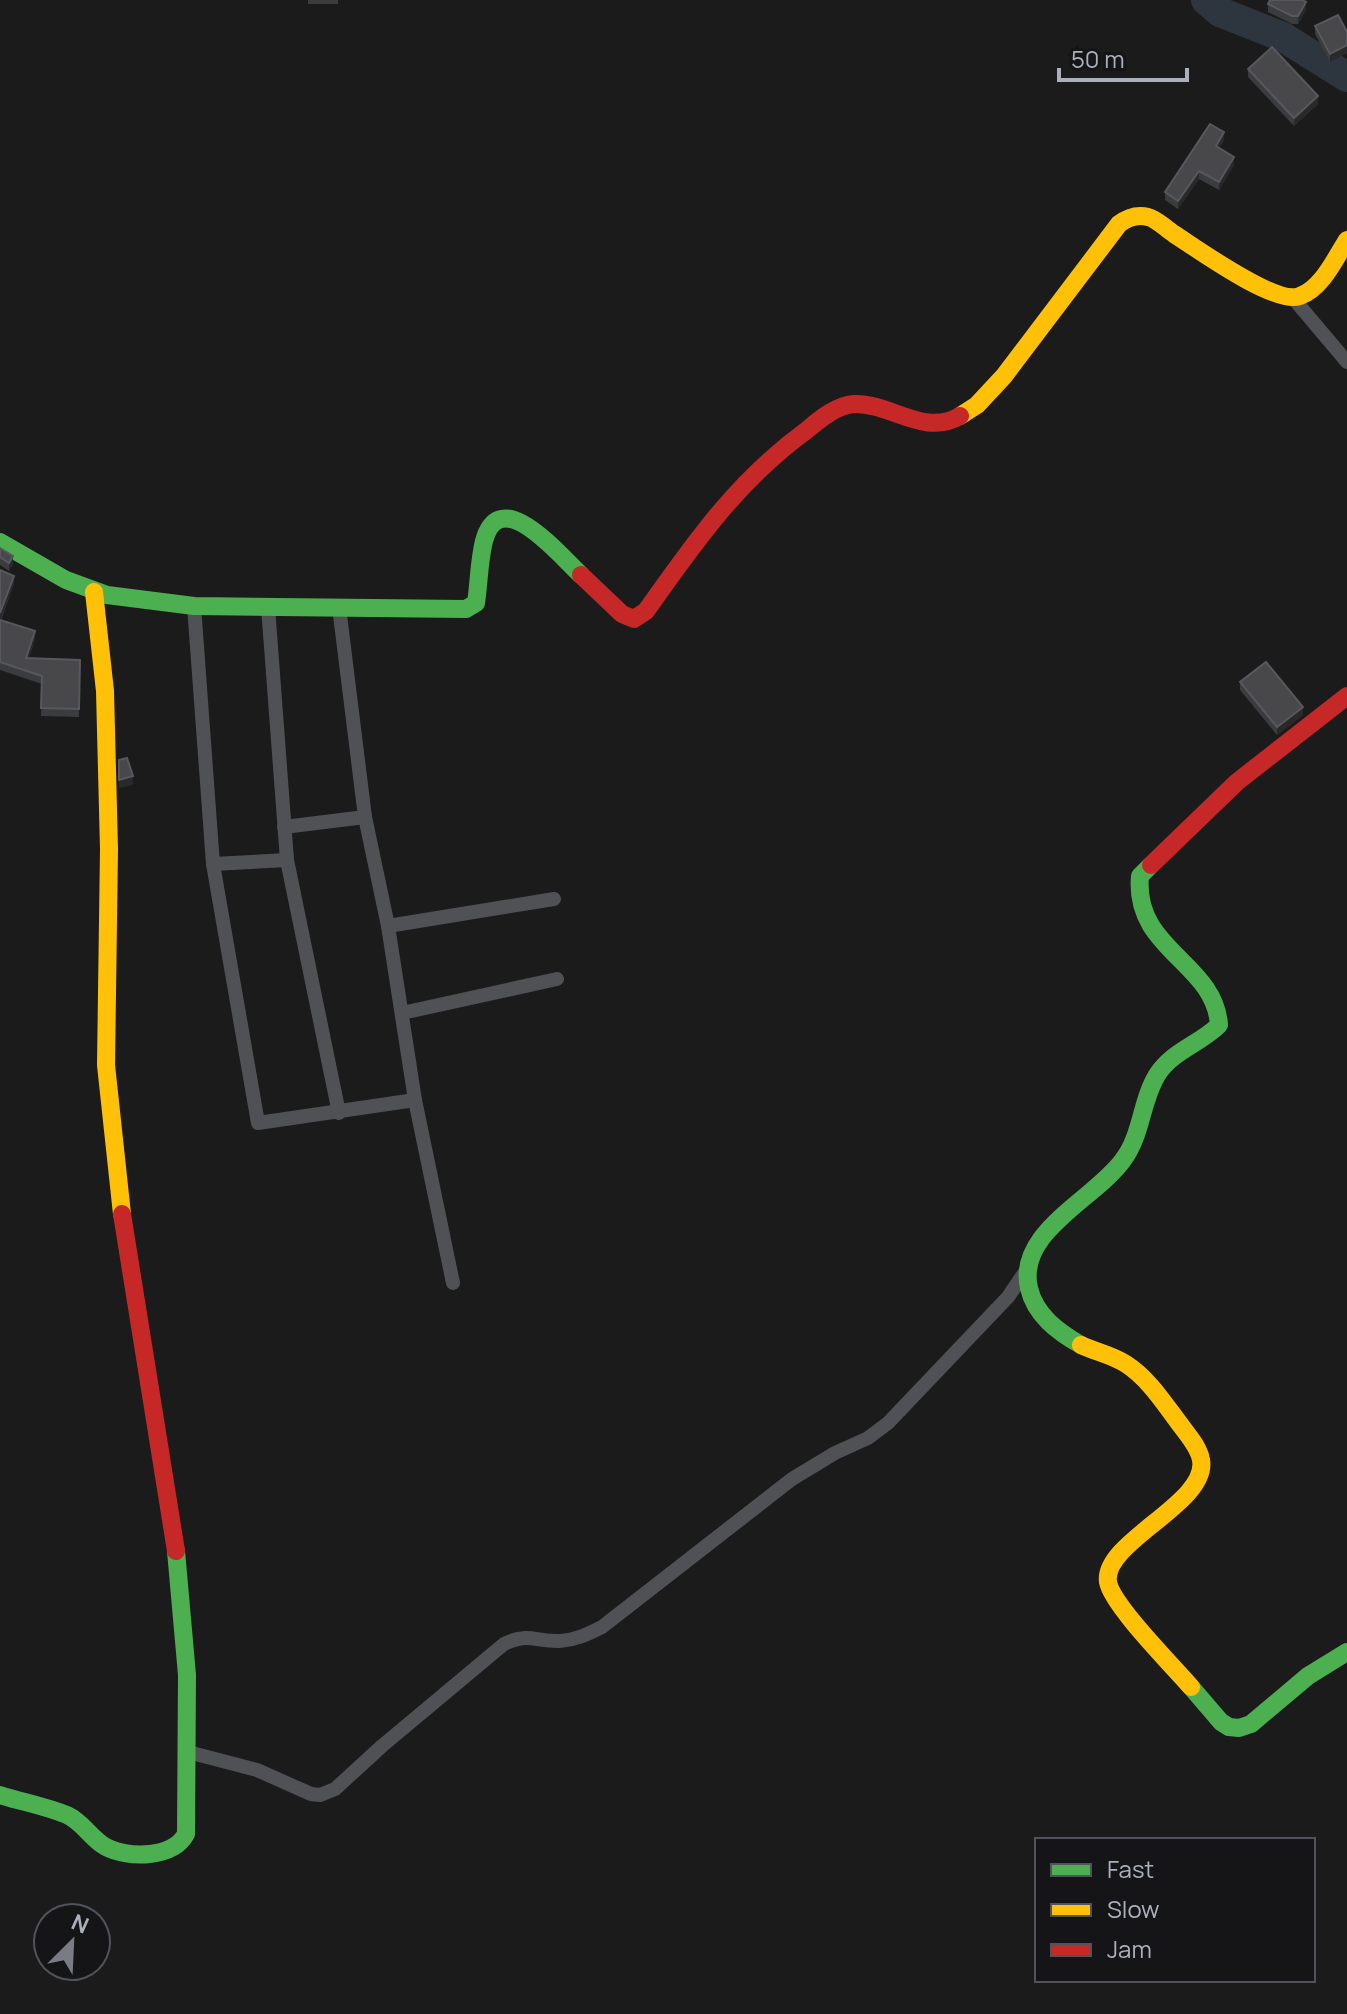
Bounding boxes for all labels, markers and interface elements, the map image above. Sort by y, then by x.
scale bar [1059,32,1187,82]
text: 50 m [1071,42,1125,75]
legend [1035,1838,1315,1982]
text: Fast [1107,1852,1154,1885]
text: Slow [1107,1892,1160,1925]
north arrow [32,1902,112,1982]
text: N [67,1907,93,1941]
text: Jam [1107,1932,1152,1965]

